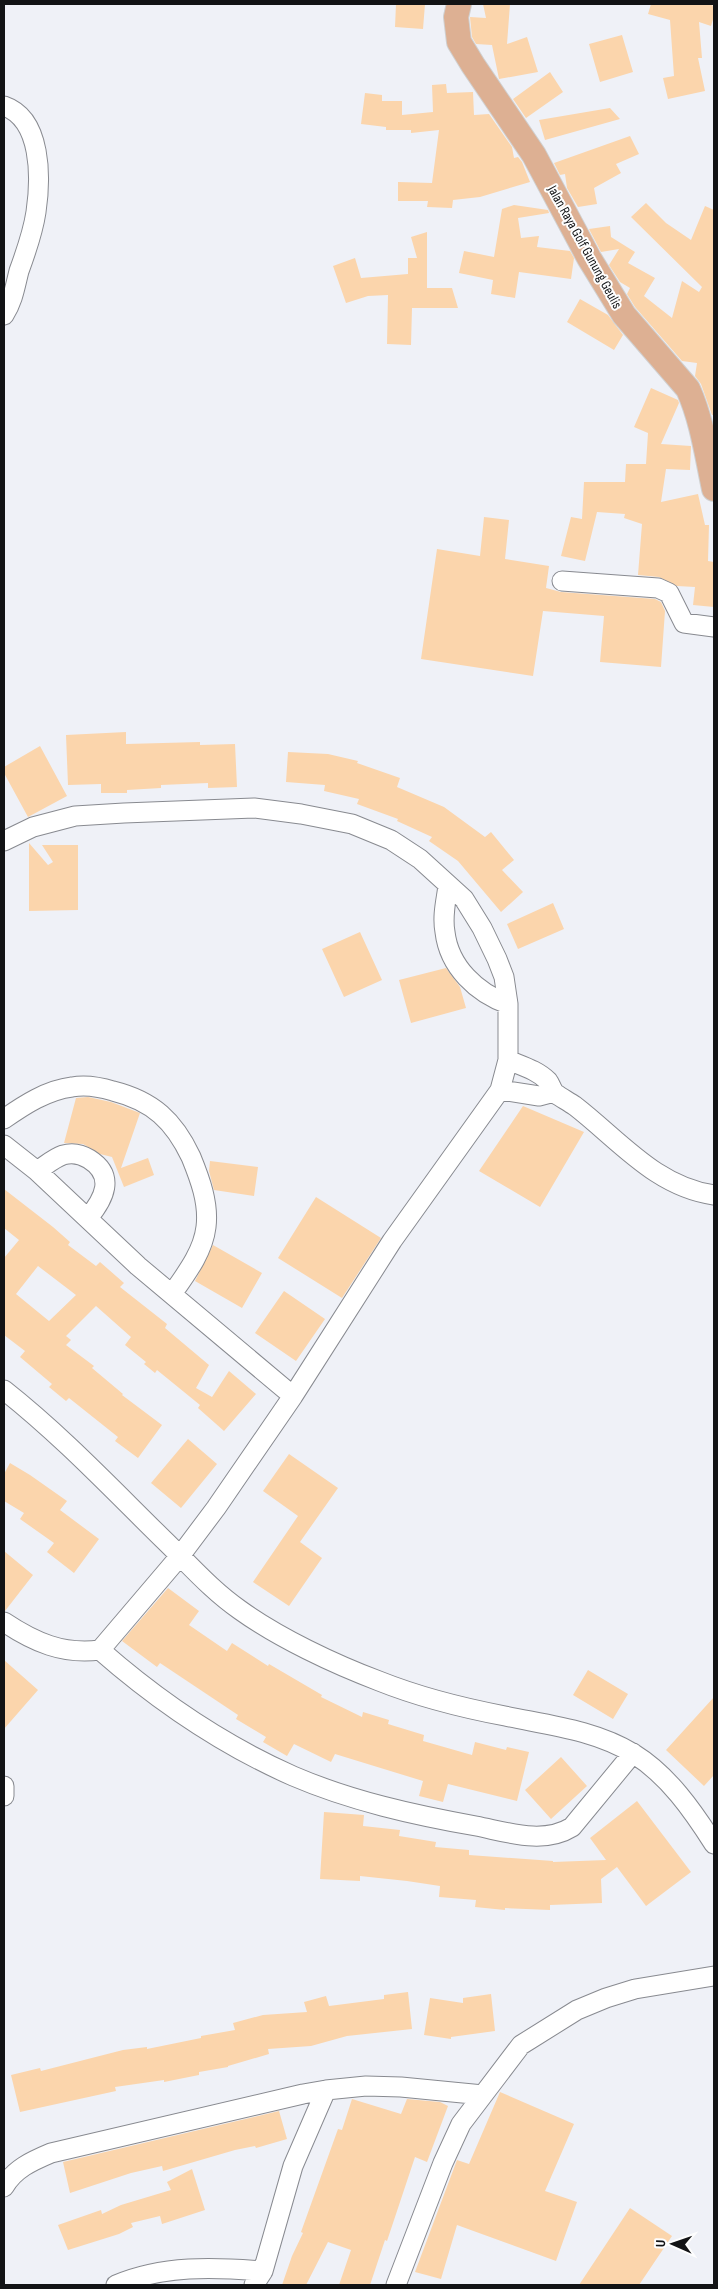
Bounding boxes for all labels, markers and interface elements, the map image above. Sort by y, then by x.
street label: Jalan Raya Golf Gunung Geulis [544,182,626,312]
north arrow [648,2219,698,2269]
text: U [652,2240,669,2248]

